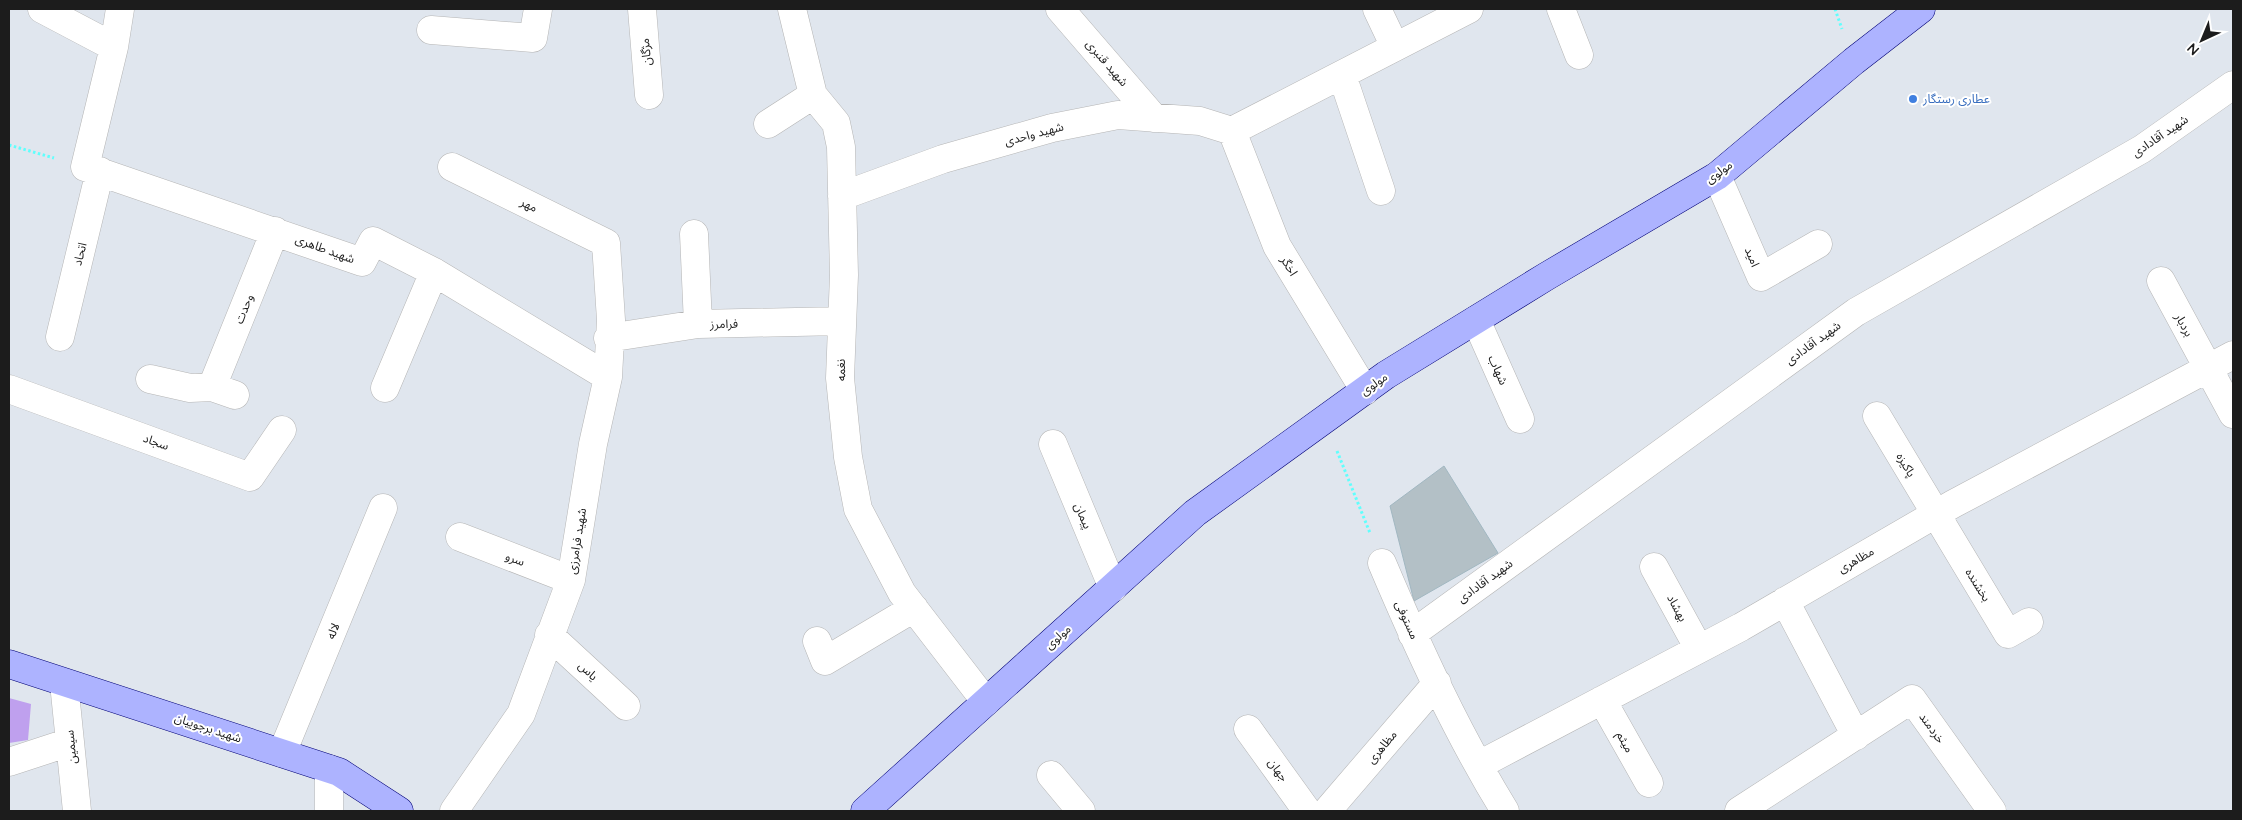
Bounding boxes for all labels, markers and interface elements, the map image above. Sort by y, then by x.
north arrow [2177,15,2227,65]
street label: شهید قنبری [1083,36,1132,89]
street label: مژگان [637,38,654,66]
text: N [2183,39,2203,59]
place label: عطاری رستگار [1922,91,1990,106]
marker: عطاری رستگار [1907,93,1919,105]
street label: شهید آقادادی [2129,111,2191,160]
street label: شهید واحدی [1003,118,1065,149]
street label: مولوی [1702,157,1735,186]
street label: مهر [517,194,540,215]
street label: شهید طاهری [293,231,357,266]
street label: اتحاد [69,241,90,267]
street label: امید [1742,245,1763,269]
street label: اخگر [1277,252,1301,279]
street label: وحدت [231,292,256,326]
street label: بردبار [2171,310,2197,339]
street label: فرامرز [709,316,738,331]
street label: شهید آقادادی [1782,318,1843,368]
street label: شهاب [1485,353,1512,387]
street label: نغمه [833,359,848,381]
street label: مولوی [1357,369,1390,398]
street label: سجاد [141,430,171,453]
street label: پاکیزه [1892,450,1919,480]
street label: پیمان [1070,501,1096,531]
street label: شهید فرامرزی [564,507,589,575]
street label: مظاهری [1835,543,1876,576]
street label: سرو [503,548,527,569]
street label: شهید آقادادی [1454,556,1515,606]
street label: بخشنده [1962,565,1994,604]
street label: بهشاد [1664,592,1691,624]
street label: مستوفی [1392,598,1423,642]
street label: لاله [323,621,342,641]
street label: مولوی [1042,621,1074,652]
street label: یاس [575,658,601,684]
street label: شهید برجوییان [173,710,244,745]
street label: خردمند [1916,710,1948,746]
street label: مظاهری [1363,727,1400,766]
street label: سیمین [61,729,80,765]
street label: میثم [1612,729,1637,756]
street label: جهان [1265,755,1292,784]

